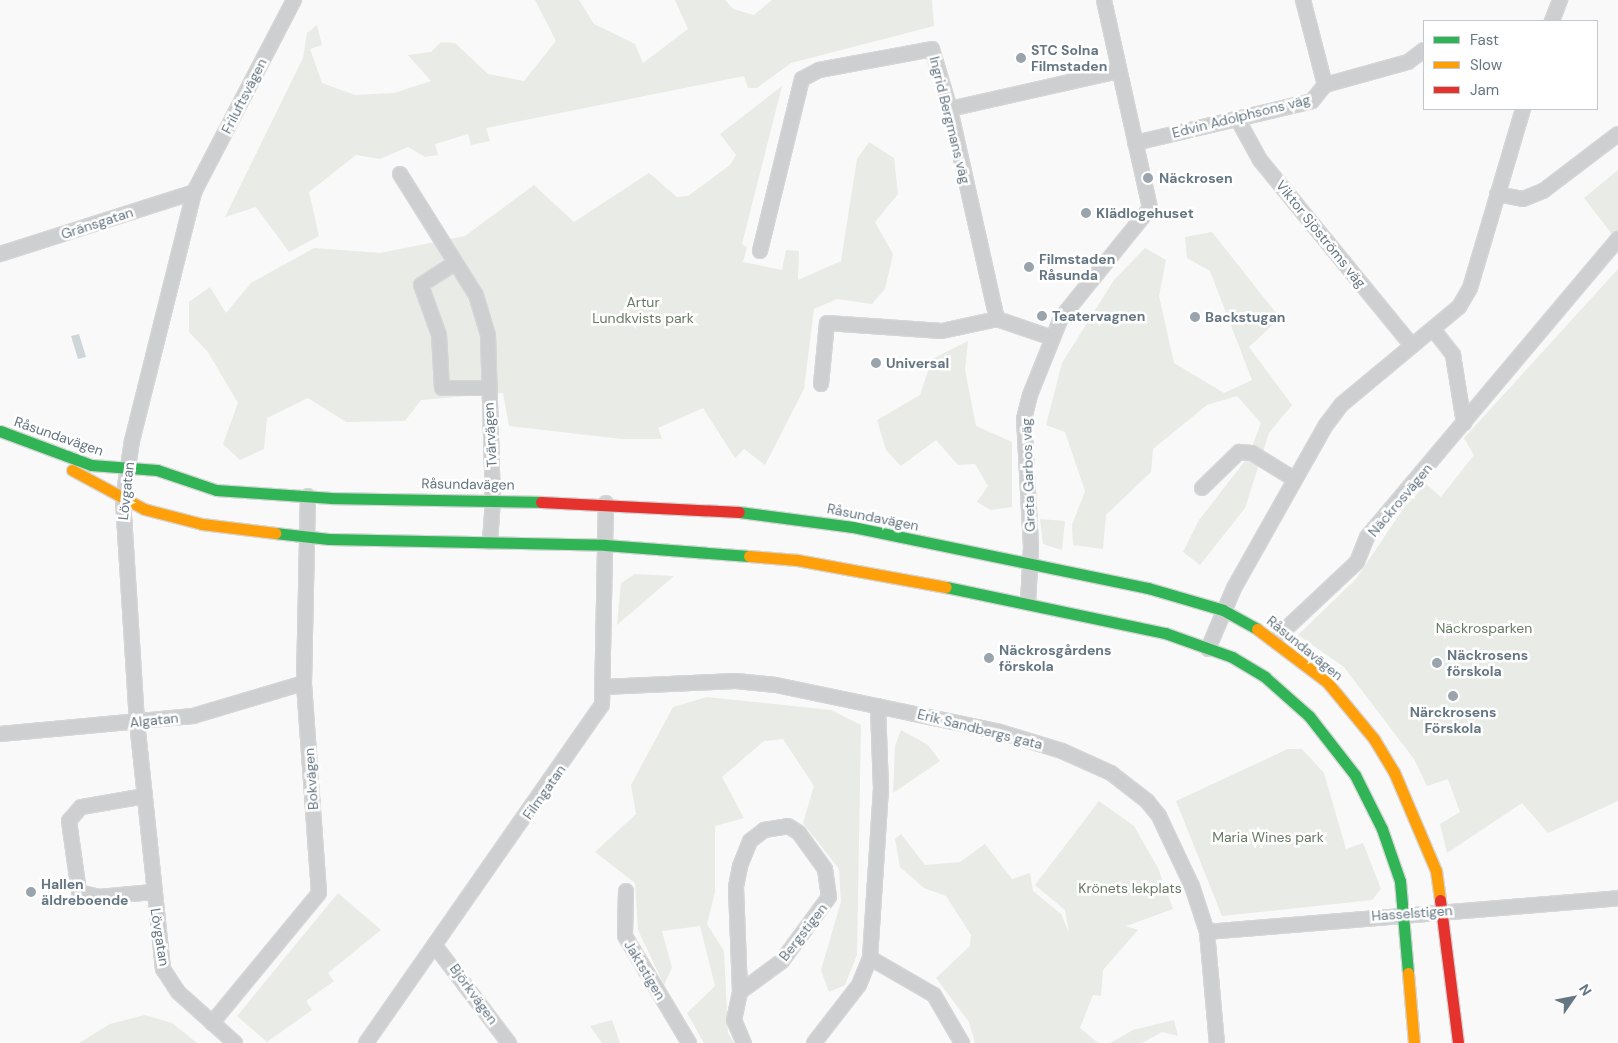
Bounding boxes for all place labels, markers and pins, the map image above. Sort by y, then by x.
place label: STC Solna Filmstaden [1031,42,1107,74]
marker: STC Solna Filmstaden [1015,52,1027,64]
place label: Näckrosen [1159,170,1233,186]
marker: Näckrosen [1141,171,1155,185]
place label: Klädlogehuset [1096,205,1194,221]
marker: Klädlogehuset [1080,207,1092,219]
place label: Filmstaden Råsunda [1039,251,1115,284]
marker: Filmstaden Råsunda [1023,261,1035,273]
place label: Teatervagnen [1052,308,1145,324]
place label: Backstugan [1205,309,1286,325]
marker: Teatervagnen [1036,310,1048,322]
marker: Backstugan [1189,311,1201,323]
place label: Universal [886,355,949,371]
marker: Universal [870,357,882,369]
place label: Näckrosgårdens förskola [999,642,1111,674]
place label: Näckrosens förskola [1447,647,1528,680]
marker: Näckrosgårdens förskola [983,652,995,664]
marker: Näckrosens förskola [1431,657,1443,669]
marker: Närckrosens Förskola [1447,690,1459,702]
place label: Närckrosens Förskola [1410,704,1496,736]
place label: Hallen äldreboende [41,876,129,909]
marker: Hallen äldreboende [25,886,37,898]

